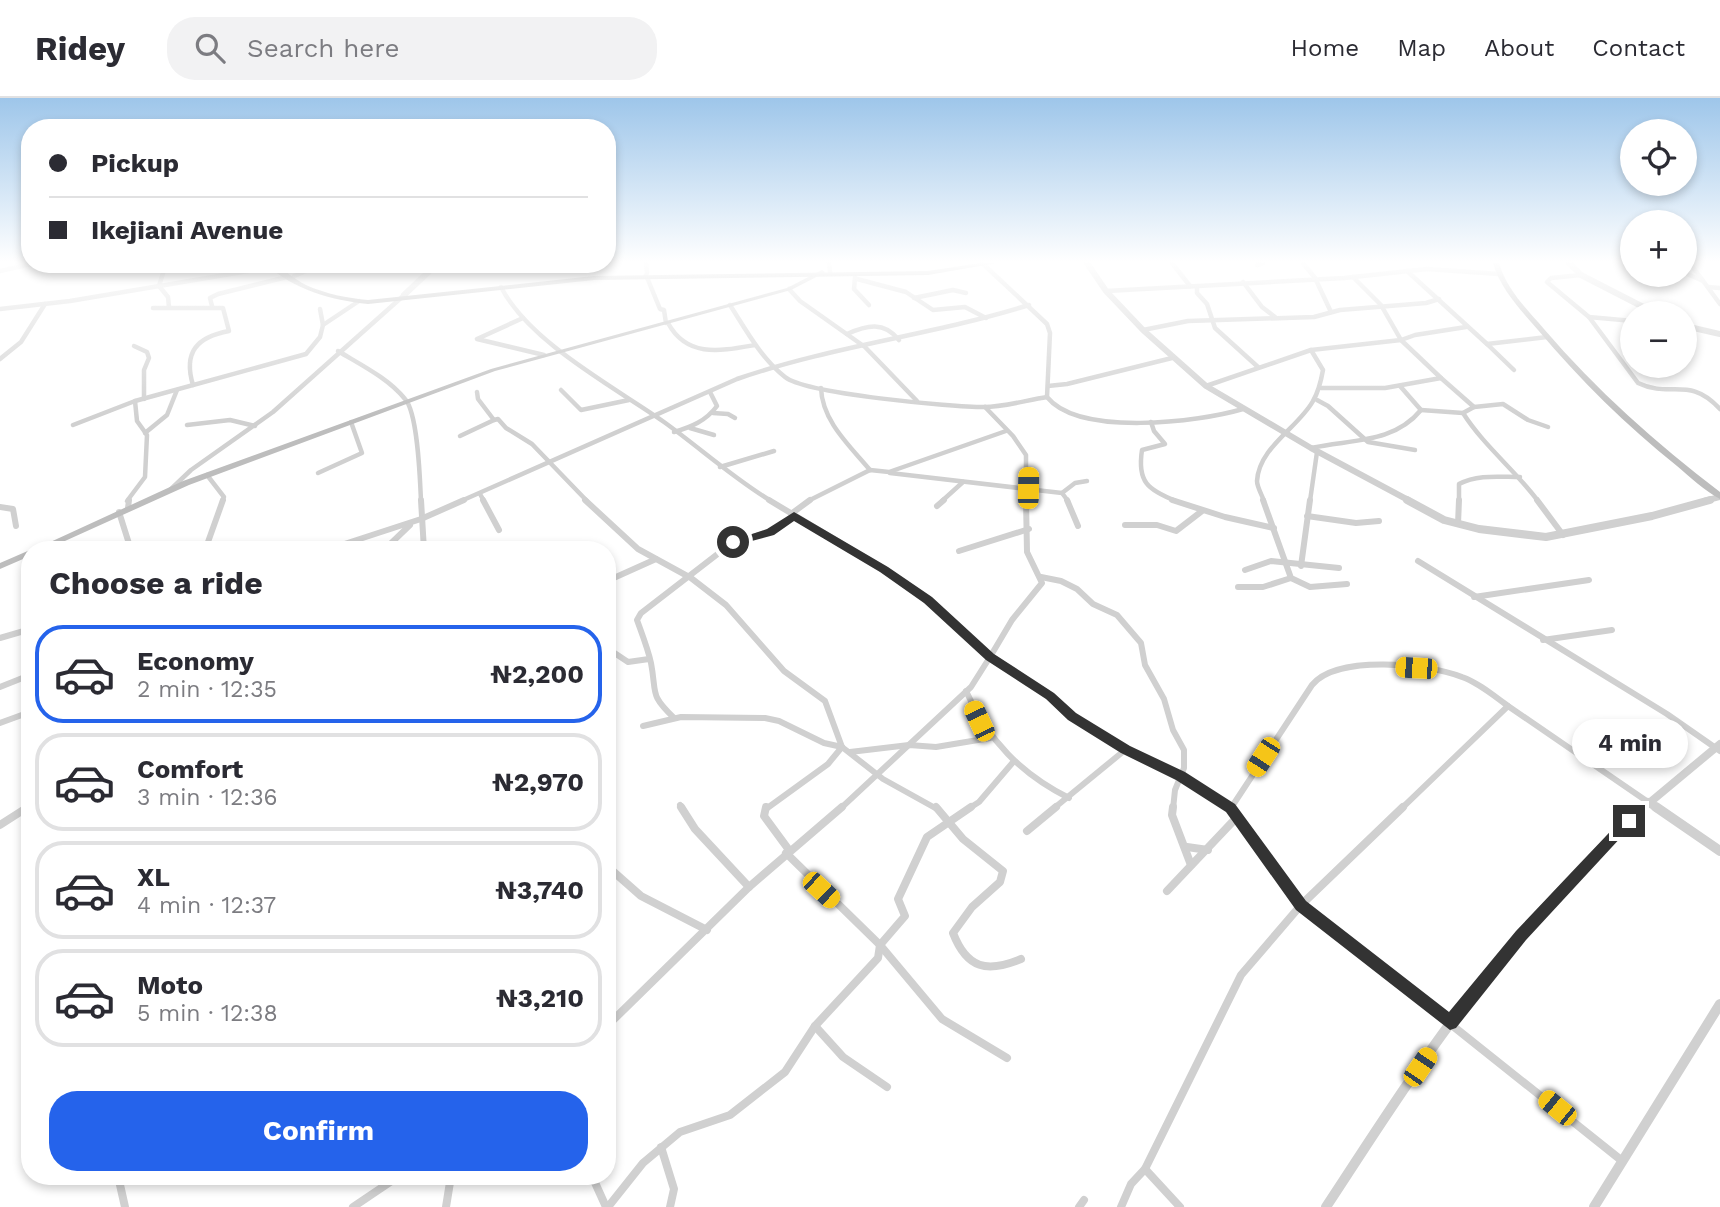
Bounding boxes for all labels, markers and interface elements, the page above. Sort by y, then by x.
search box [167,17,657,80]
text: Ridey [35,29,125,68]
icon: search [191,29,229,67]
text: Search here [247,33,399,63]
text: Home [1291,34,1359,62]
text: Map [1397,34,1446,62]
text: About [1484,34,1554,62]
text: Contact [1592,34,1685,62]
map controls [1620,119,1697,378]
button: locate [1620,119,1697,196]
text: Pickup [91,148,179,178]
button: + [1620,210,1697,287]
text: Ikejiani Avenue [91,215,283,245]
button: − [1620,301,1697,378]
car [1018,467,1039,509]
route start [717,526,749,558]
text: Choose a ride [49,564,263,602]
icon: car [53,643,116,706]
text: Economy [137,646,254,676]
car [1395,656,1438,680]
text: ₦2,200 [491,659,584,689]
text: 2 min · 12:35 [137,676,277,703]
car [961,698,998,744]
callout: 4 min [1571,720,1687,768]
text: 4 min [1598,730,1662,757]
car [1243,734,1284,780]
icon: car [53,751,116,814]
text: Comfort [137,754,243,784]
text: ₦2,970 [492,767,584,797]
text: 3 min · 12:36 [137,784,278,811]
route end [1613,805,1645,837]
icon: car [53,859,116,922]
text: XL [137,862,170,892]
car [799,868,844,912]
text: ₦3,740 [495,875,584,905]
text: 4 min · 12:37 [137,892,276,919]
icon: car [53,967,116,1030]
text: Moto [137,970,203,1000]
text: ₦3,210 [496,983,584,1013]
text: 5 min · 12:38 [137,1000,278,1027]
car [1400,1044,1441,1090]
car [1535,1087,1580,1129]
button: Confirm [49,1091,588,1171]

